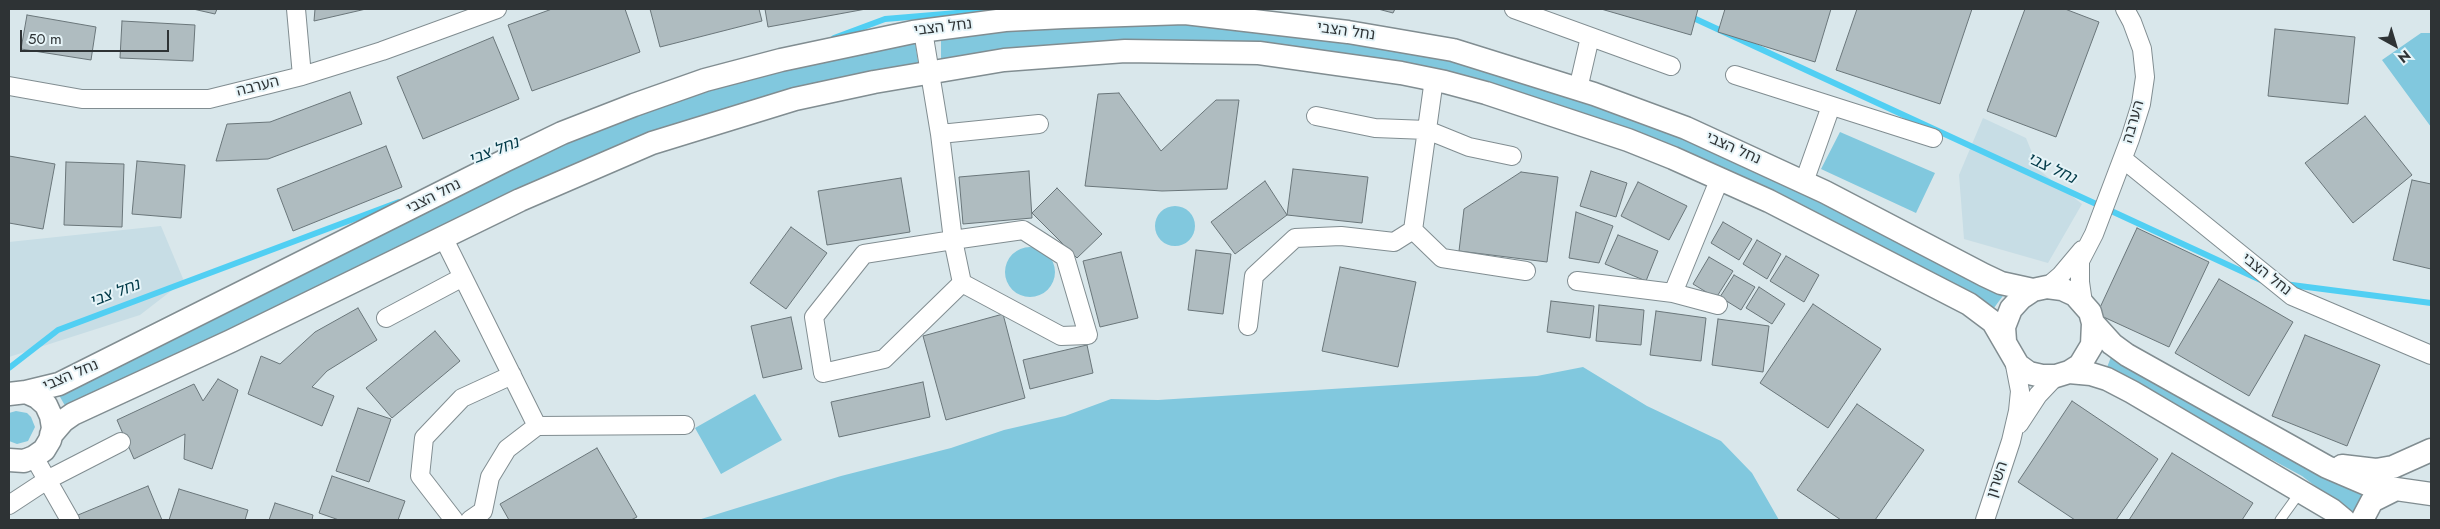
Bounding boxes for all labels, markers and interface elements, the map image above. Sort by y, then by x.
street label: נחל הצבי [913,16,973,40]
street label: נחל הצבי [1316,19,1376,45]
scale bar [22,20,171,52]
north arrow [2370,20,2420,70]
text: 50 m [28,28,62,50]
text: N [2394,45,2415,68]
street label: הערבה [235,73,281,101]
street label: הערבה [2119,99,2149,145]
street label: נחל הצבי [1703,129,1763,169]
water label: נחל צבי [466,134,522,170]
water label: נחל צבי [2023,149,2079,189]
street label: נחל הצבי [404,176,464,218]
street label: נחל הצבי [2237,250,2295,300]
water label: נחל צבי [87,276,143,312]
street label: נחל הצבי [41,356,101,396]
street label: השרון [1984,459,2012,501]

